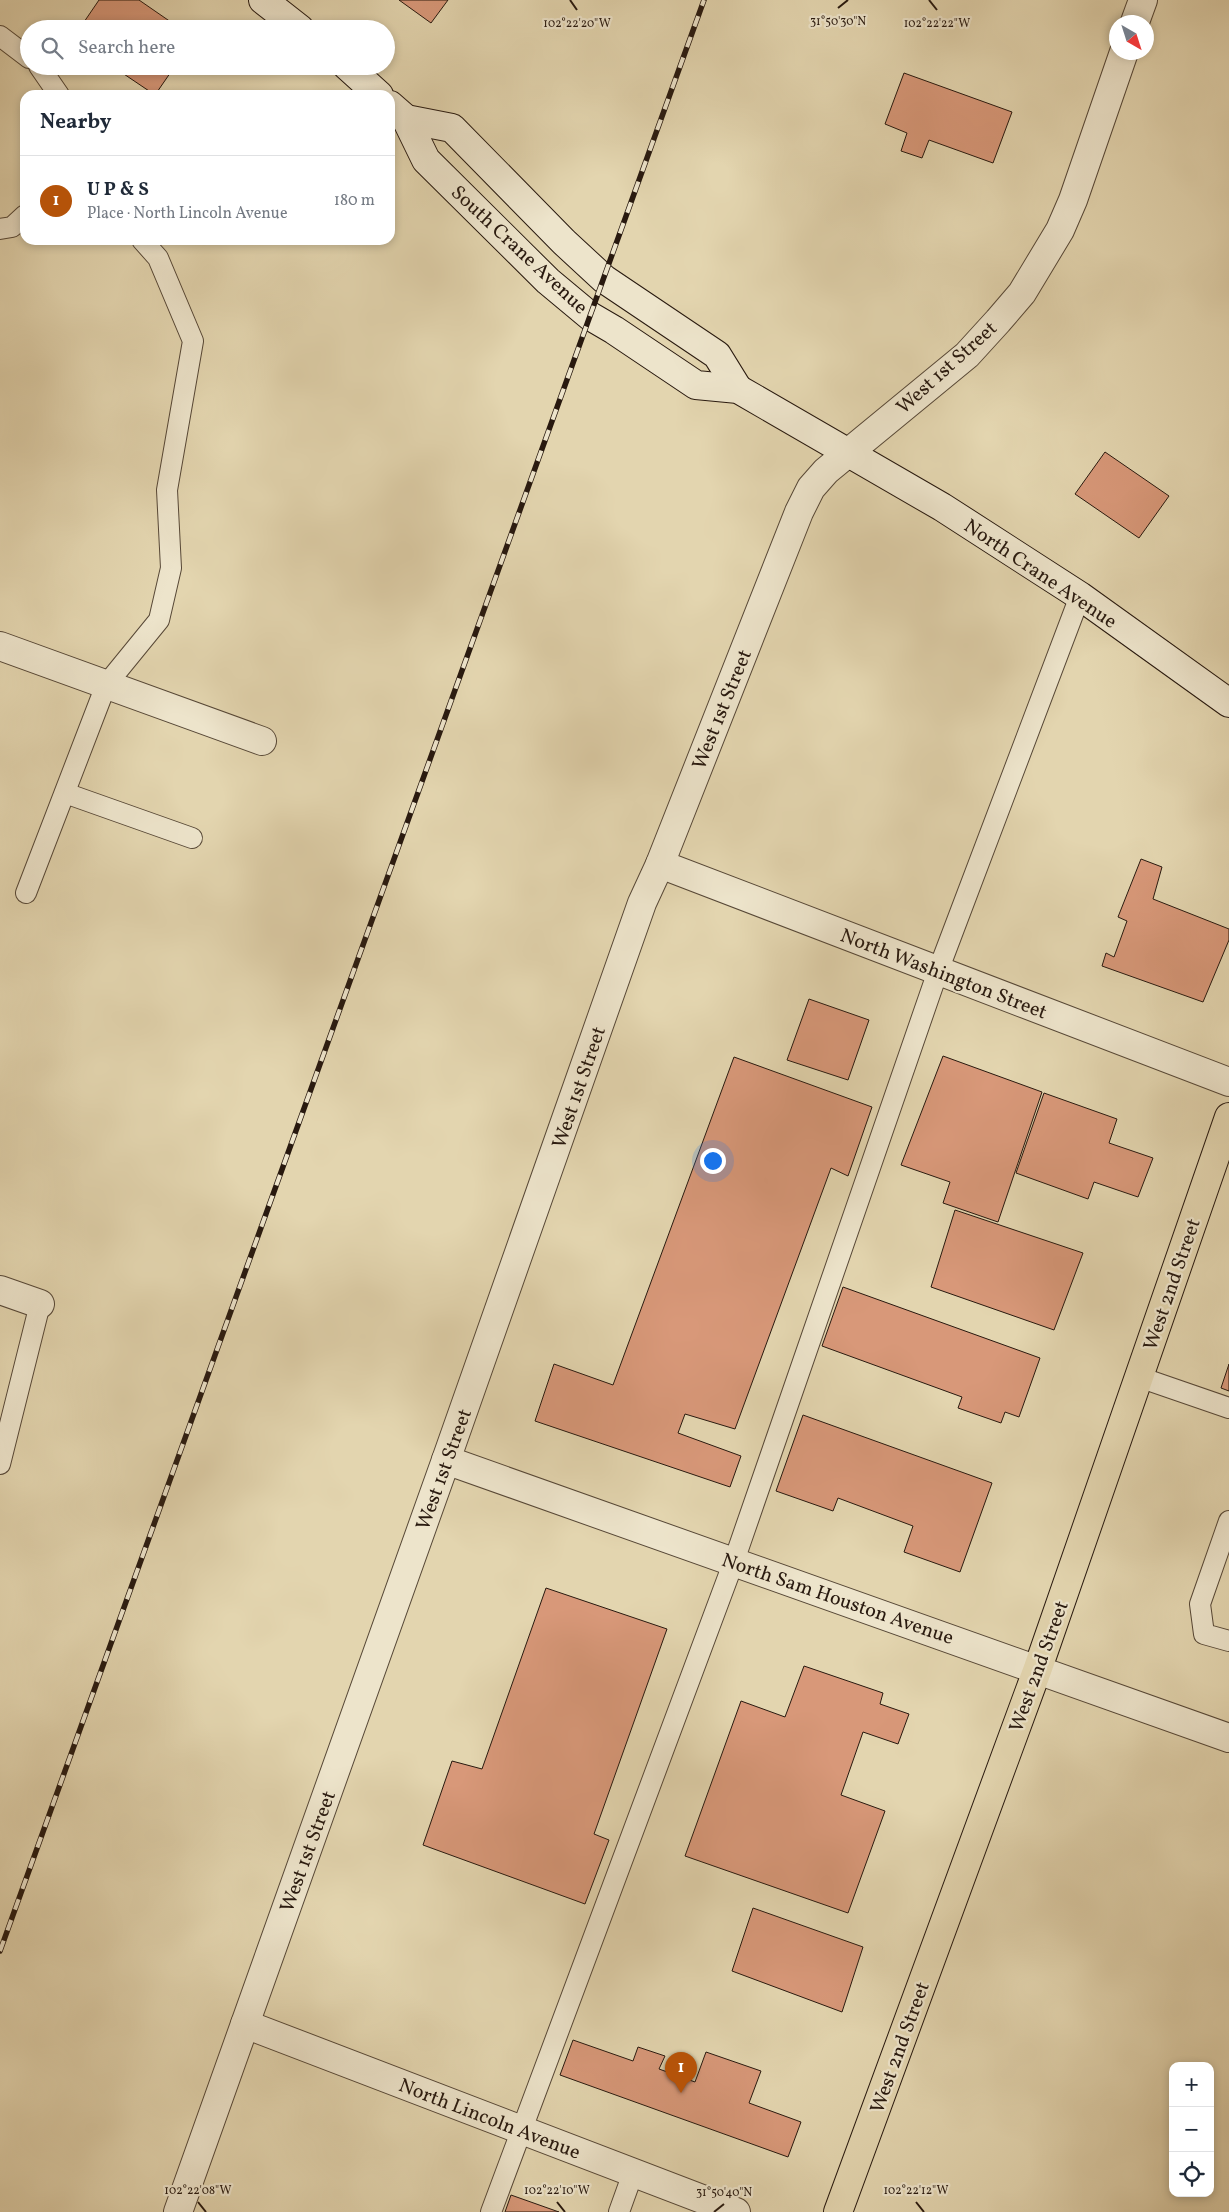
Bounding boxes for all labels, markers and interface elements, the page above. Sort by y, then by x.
text: 31°50'30"N [810,14,866,30]
north arrow [1109,15,1154,60]
text: 102°22'20"W [543,16,611,32]
text: 102°22'22"W [904,16,970,32]
search box [20,20,395,75]
icon: search [38,34,66,62]
text: Search here [78,35,175,61]
text: Nearby [40,108,111,137]
text: U P & S [87,177,149,203]
street label: South Crane Avenue [444,179,593,321]
text: 1 [53,190,59,212]
text: 180 m [334,190,375,212]
text: Place · North Lincoln Avenue [87,203,287,225]
street label: West 1st Street [891,315,1004,421]
street label: North Crane Avenue [958,513,1122,636]
street label: West 1st Street [686,645,760,774]
street label: North Washington Street [836,922,1051,1027]
street label: West 1st Street [546,1023,614,1152]
your location [700,1148,726,1174]
street label: West 2nd Street [1137,1215,1209,1354]
street label: West 1st Street [410,1405,480,1534]
street label: North Sam Houston Avenue [717,1547,957,1653]
street label: West 2nd Street [1003,1597,1077,1736]
street label: West 1st Street [274,1787,344,1916]
street label: West 2nd Street [864,1978,938,2117]
pin: 1 [665,2052,697,2093]
map controls [1169,2062,1214,2197]
button: + [1169,2062,1214,2107]
street label: North Lincoln Avenue [394,2072,584,2167]
button: − [1169,2107,1214,2152]
button: locate [1169,2152,1214,2197]
text: 102°22'08"W [164,2183,232,2199]
text: 102°22'10"W [524,2183,590,2199]
text: 102°22'12"W [883,2183,949,2199]
text: 31°50'40"N [696,2185,752,2201]

